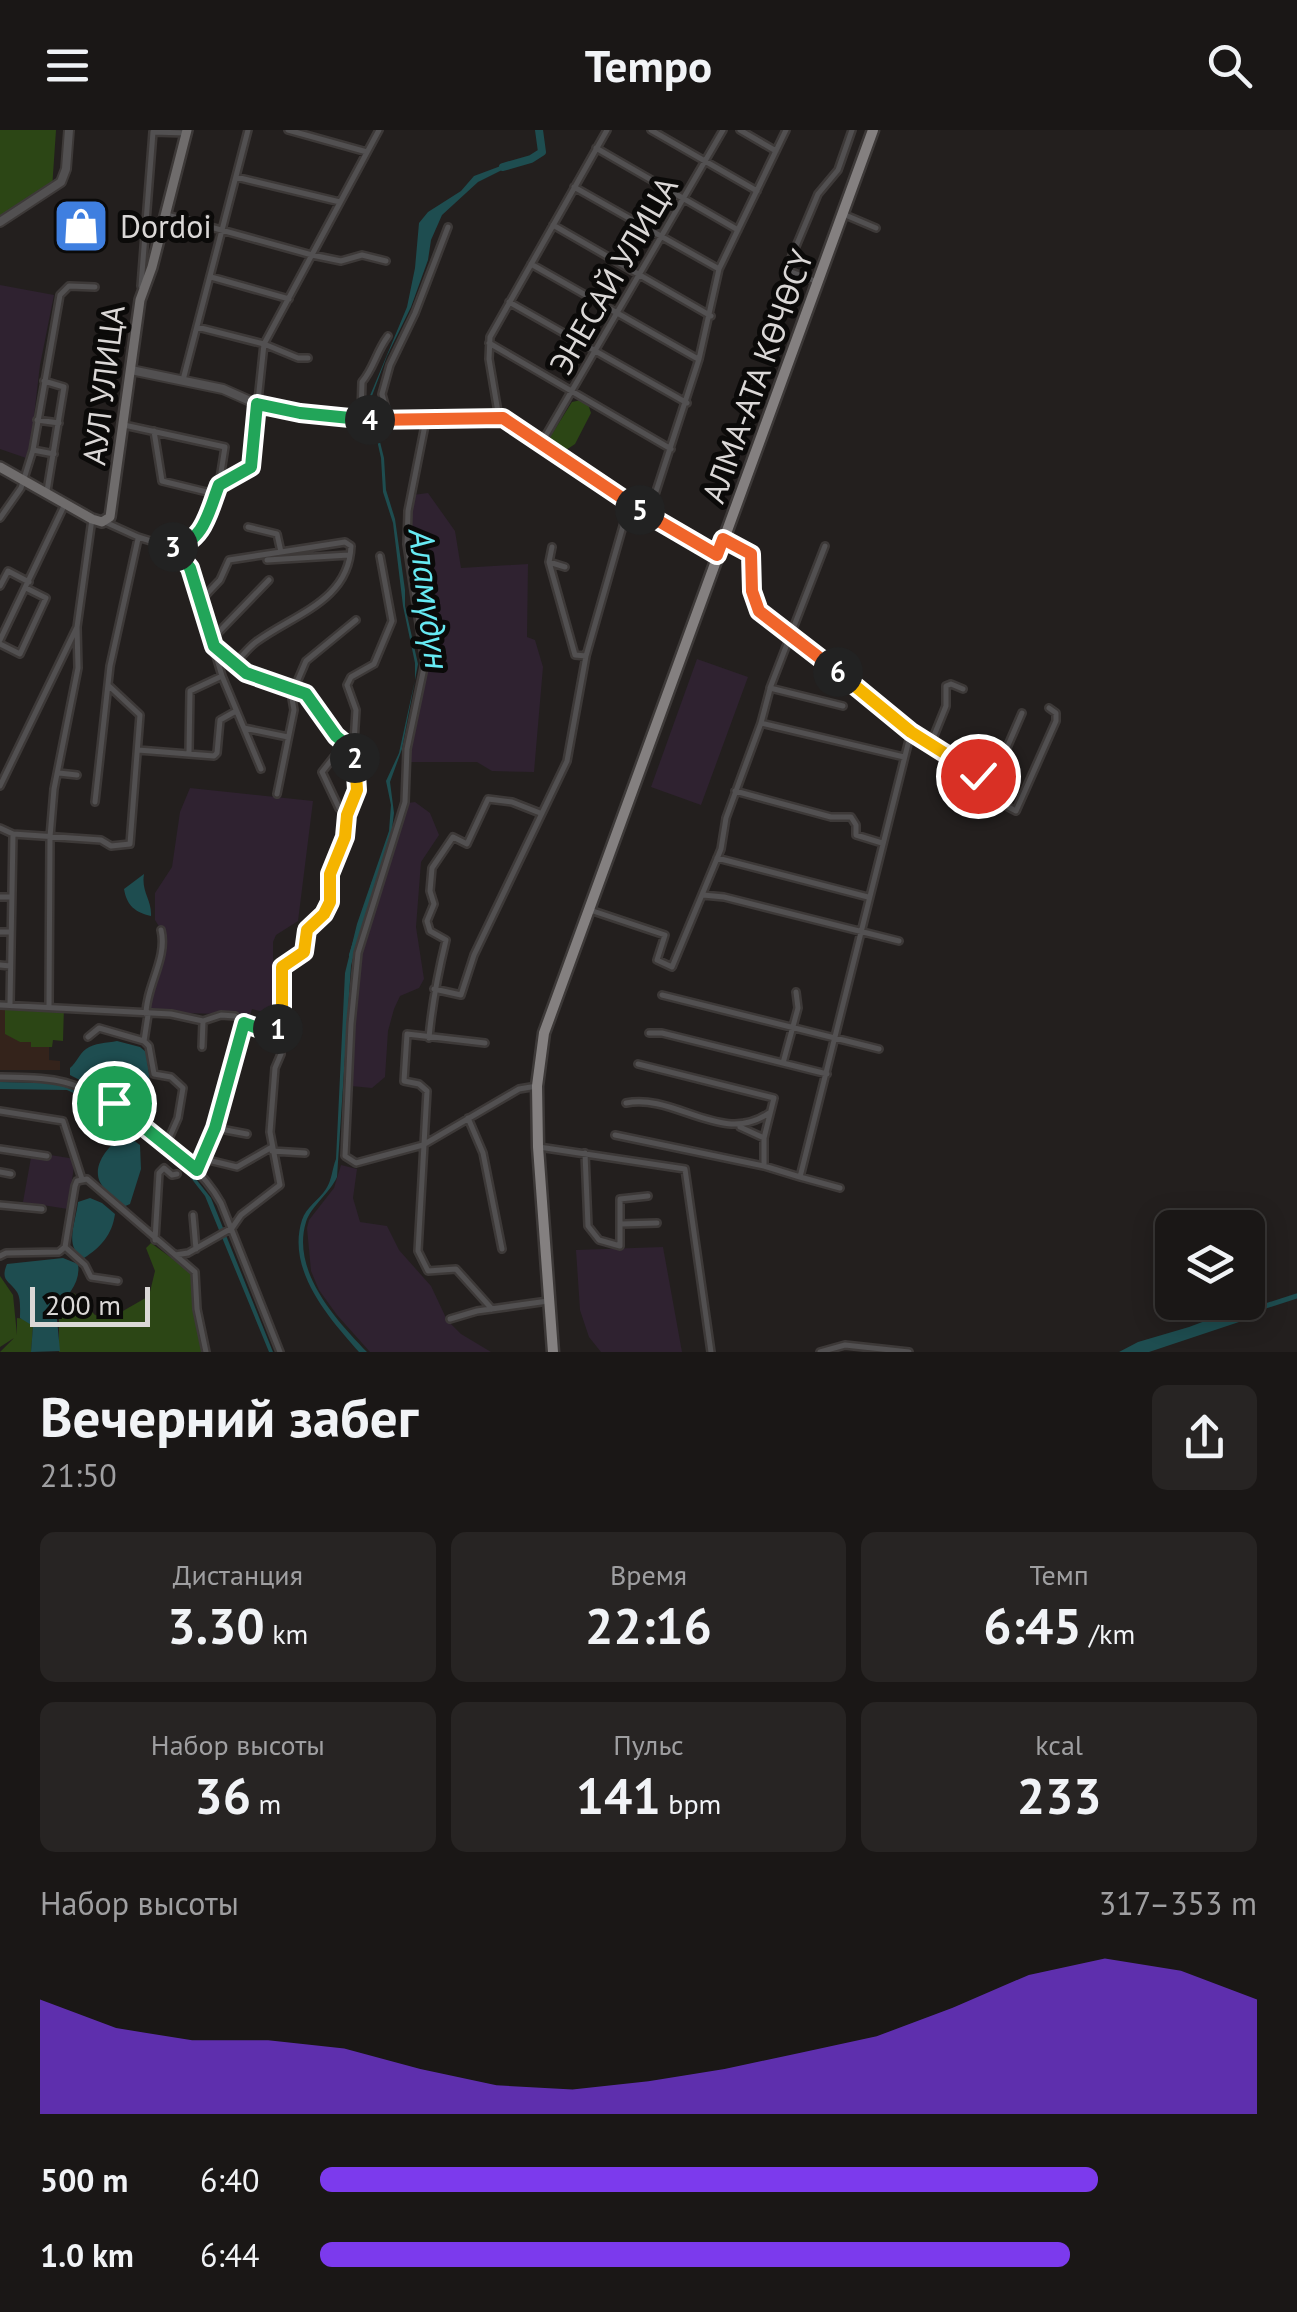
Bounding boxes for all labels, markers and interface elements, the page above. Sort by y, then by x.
text: Tempo [585,36,712,94]
icon: menu [40,38,95,93]
icon: search [1202,38,1257,93]
street label: ЭНЕСАЙ УЛИЦА [539,168,687,382]
shop icon: Dordoi [51,196,111,256]
place label: Dordoi [120,205,212,247]
street label: АЛМА-АТА КӨЧӨСҮ [692,243,822,508]
street label: АУЛ УЛИЦА [72,302,134,467]
pin: 4 [345,395,395,445]
text: 4 [362,401,378,438]
pin: 5 [615,485,665,535]
text: 5 [632,491,648,528]
pin: 3 [148,522,198,572]
water label: Аламүдүн [398,524,461,672]
text: 3 [165,528,181,565]
pin: 6 [813,647,863,697]
text: 6 [830,653,846,690]
pin: 2 [330,733,380,783]
pin [936,734,1021,819]
text: 2 [347,739,363,776]
icon: check [951,749,1006,804]
pin: 1 [253,1004,303,1054]
text: 1 [270,1010,286,1047]
pin [72,1061,157,1146]
icon: arrive [87,1076,142,1131]
map controls [1155,1210,1265,1320]
button: layers [1155,1210,1265,1320]
scale bar [30,1282,150,1326]
text: 200 m [45,1286,121,1323]
text: Вечерний забег [40,1381,418,1452]
button: share [1152,1385,1257,1490]
text: 21:50 [40,1454,117,1496]
text: Дистанция [173,1556,303,1593]
text: Время [610,1556,687,1593]
text: Темп [1030,1556,1089,1593]
text: 3.30 [167,1593,265,1658]
text: 22:16 [585,1593,712,1658]
text: 6:45 [983,1593,1082,1658]
text: km [265,1615,308,1652]
text: /km [1082,1615,1135,1652]
text: Набор высоты [151,1726,325,1763]
text: Пульс [613,1726,684,1763]
text: kcal [1035,1726,1083,1763]
text: 36 [194,1763,251,1828]
text: 141 [576,1763,661,1828]
text: 233 [1017,1763,1102,1828]
text: m [251,1785,281,1822]
text: bpm [661,1785,721,1822]
text: Набор высоты [40,1882,239,1924]
text: 317–353 m [1099,1882,1257,1924]
text: 500 m [40,2159,128,2201]
text: 6:40 [200,2159,259,2201]
text: 1.0 km [40,2234,134,2276]
text: 6:44 [200,2234,259,2276]

